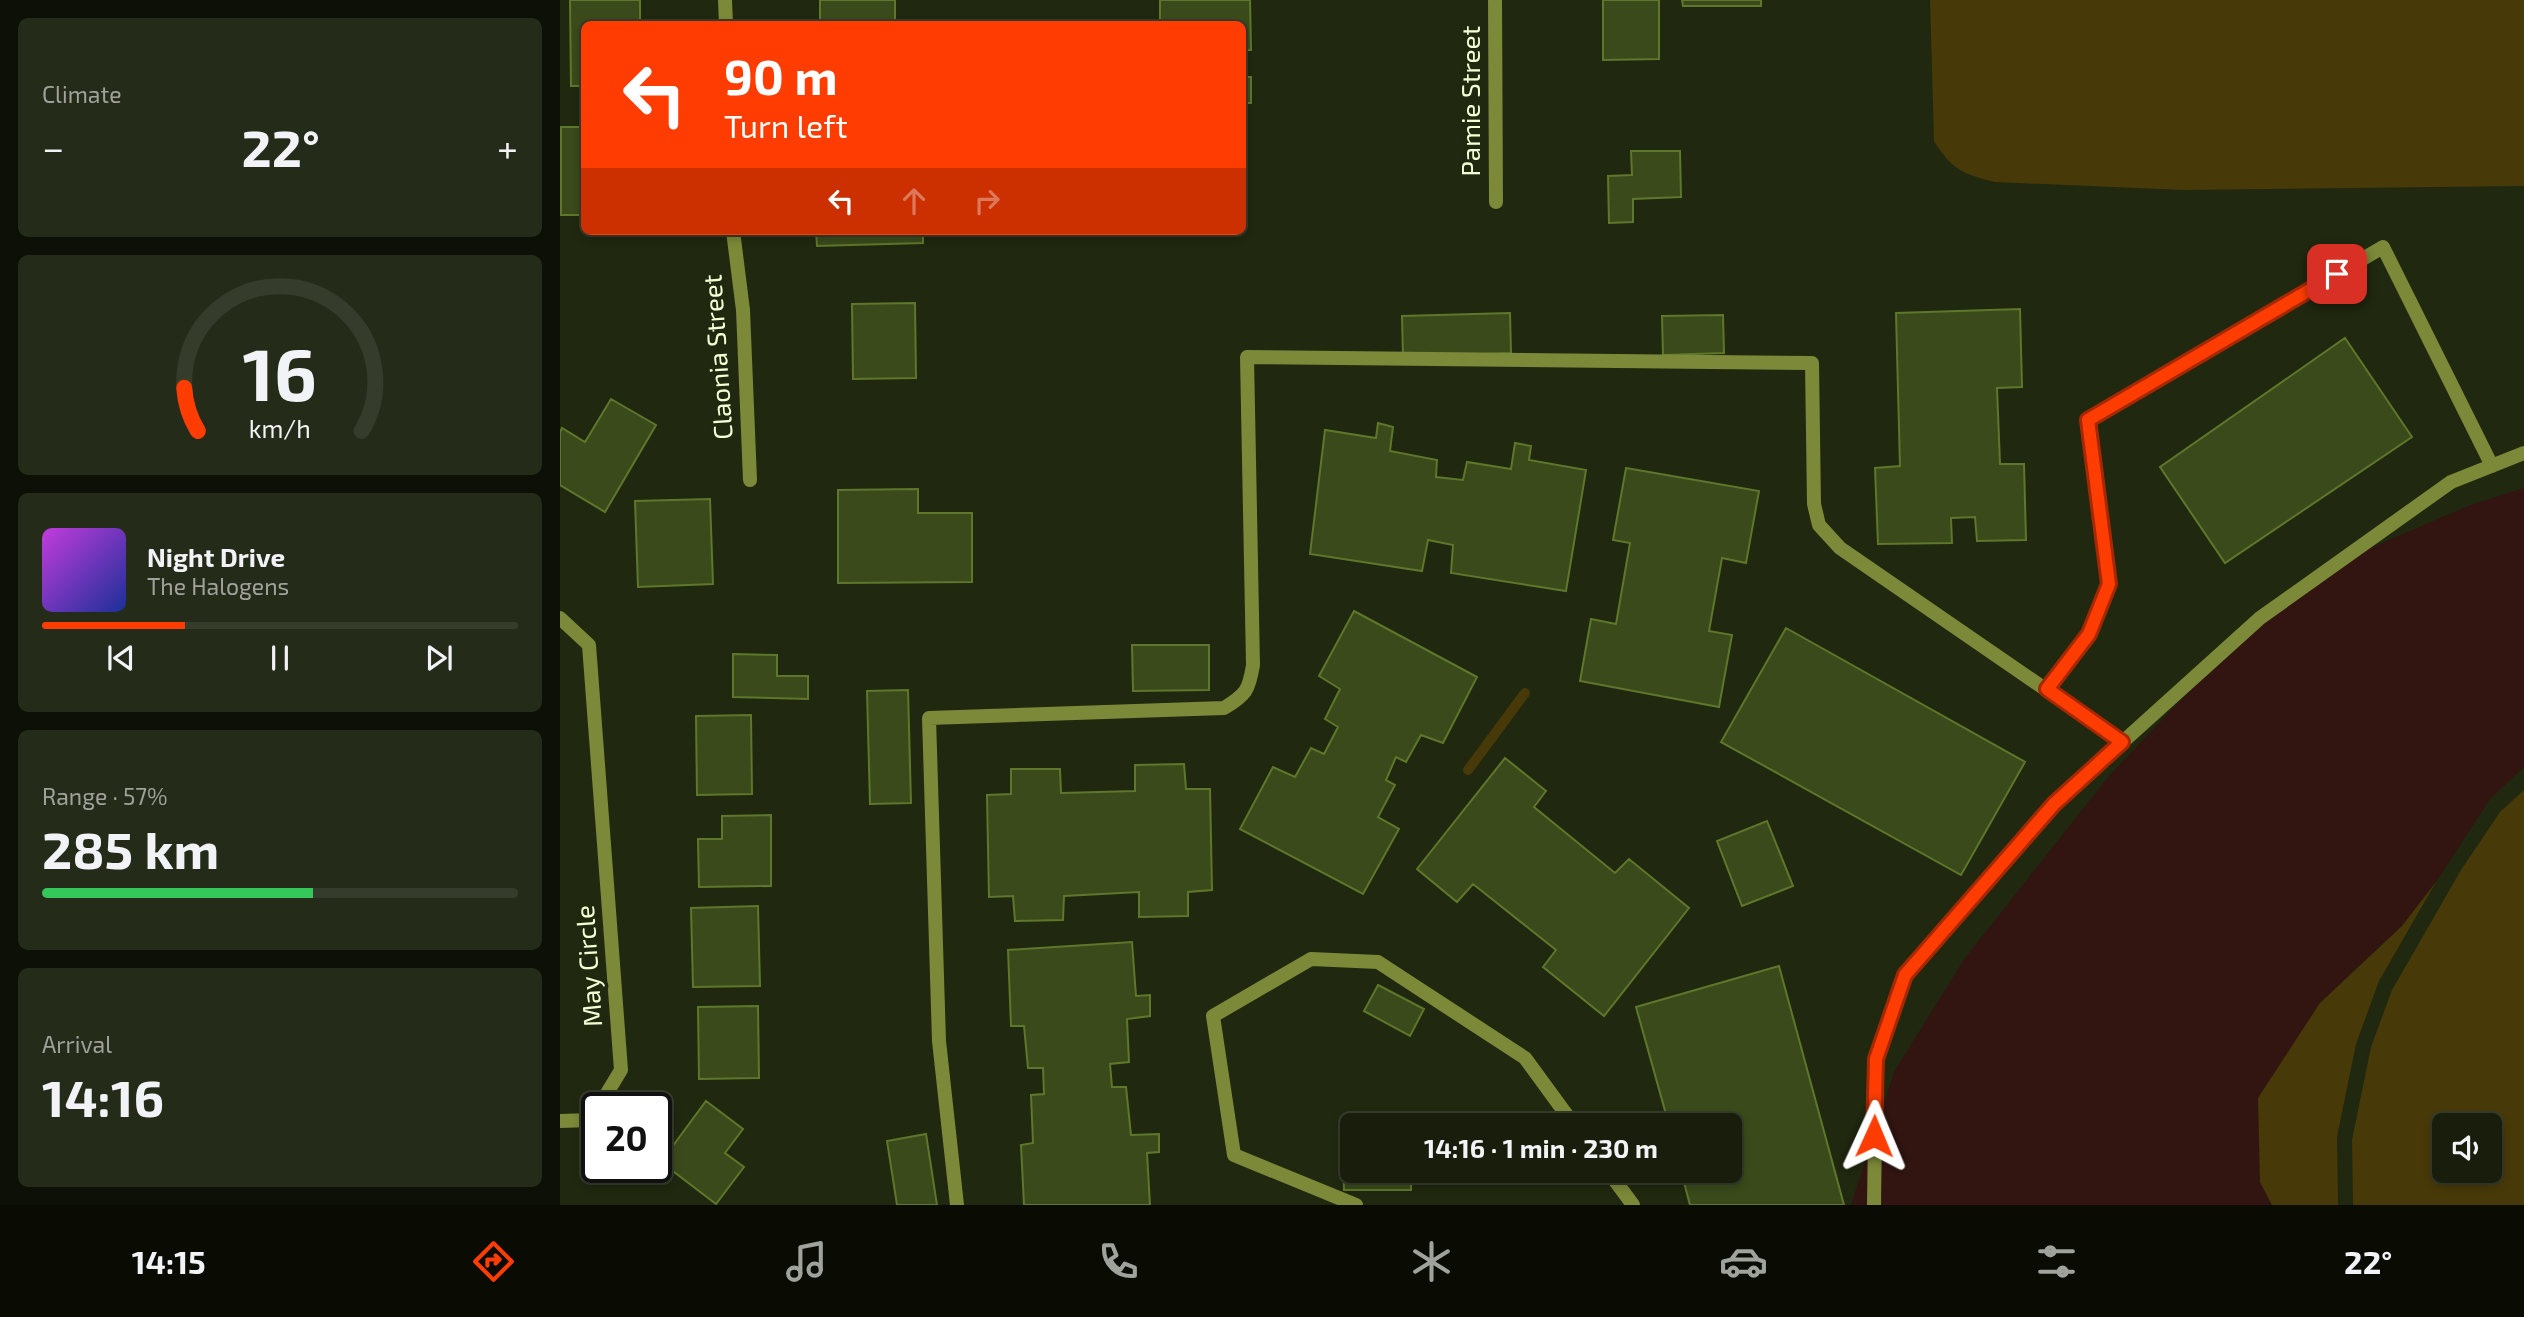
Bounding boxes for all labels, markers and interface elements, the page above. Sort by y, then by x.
street label: Pamie Street [1454,26,1485,176]
text: 90 m [724,46,838,105]
icon: left [609,49,700,140]
text: Climate [42,80,122,108]
text: Turn left [724,106,848,144]
text: 22° [241,115,320,177]
text: − [42,124,64,170]
text: + [497,124,518,170]
icon: left [822,182,860,220]
icon: ahead [895,182,933,220]
icon: right [968,182,1006,220]
pin [2307,244,2367,304]
icon: arrive [2318,255,2356,293]
street label: Claonia Street [695,273,738,441]
text: 16 [243,329,317,417]
text: km/h [249,413,311,443]
text: Night Drive [147,541,285,572]
text: The Halogens [147,572,289,600]
icon: previous [102,639,140,677]
icon: pause [261,639,299,677]
icon: next [420,639,458,677]
text: Range · 57% [42,782,168,810]
text: 285 km [42,817,219,879]
street label: May Circle [568,904,607,1028]
text: Arrival [42,1030,112,1058]
text: 14:16 [42,1065,164,1127]
speed limit sign: 20 [581,1092,672,1183]
position arrow [1837,1099,1911,1173]
map controls [2432,1113,2502,1183]
button: sound [2432,1113,2502,1183]
text: 14:16 · 1 min · 230 m [1424,1132,1658,1163]
icon: directions [469,1237,518,1286]
icon: music [782,1237,831,1286]
icon: phone [1094,1237,1143,1286]
icon: climate [1407,1237,1456,1286]
icon: car [1719,1237,1768,1286]
icon: filters [2032,1237,2081,1286]
text: 14:15 [132,1242,206,1280]
text: 22° [2344,1242,2392,1280]

